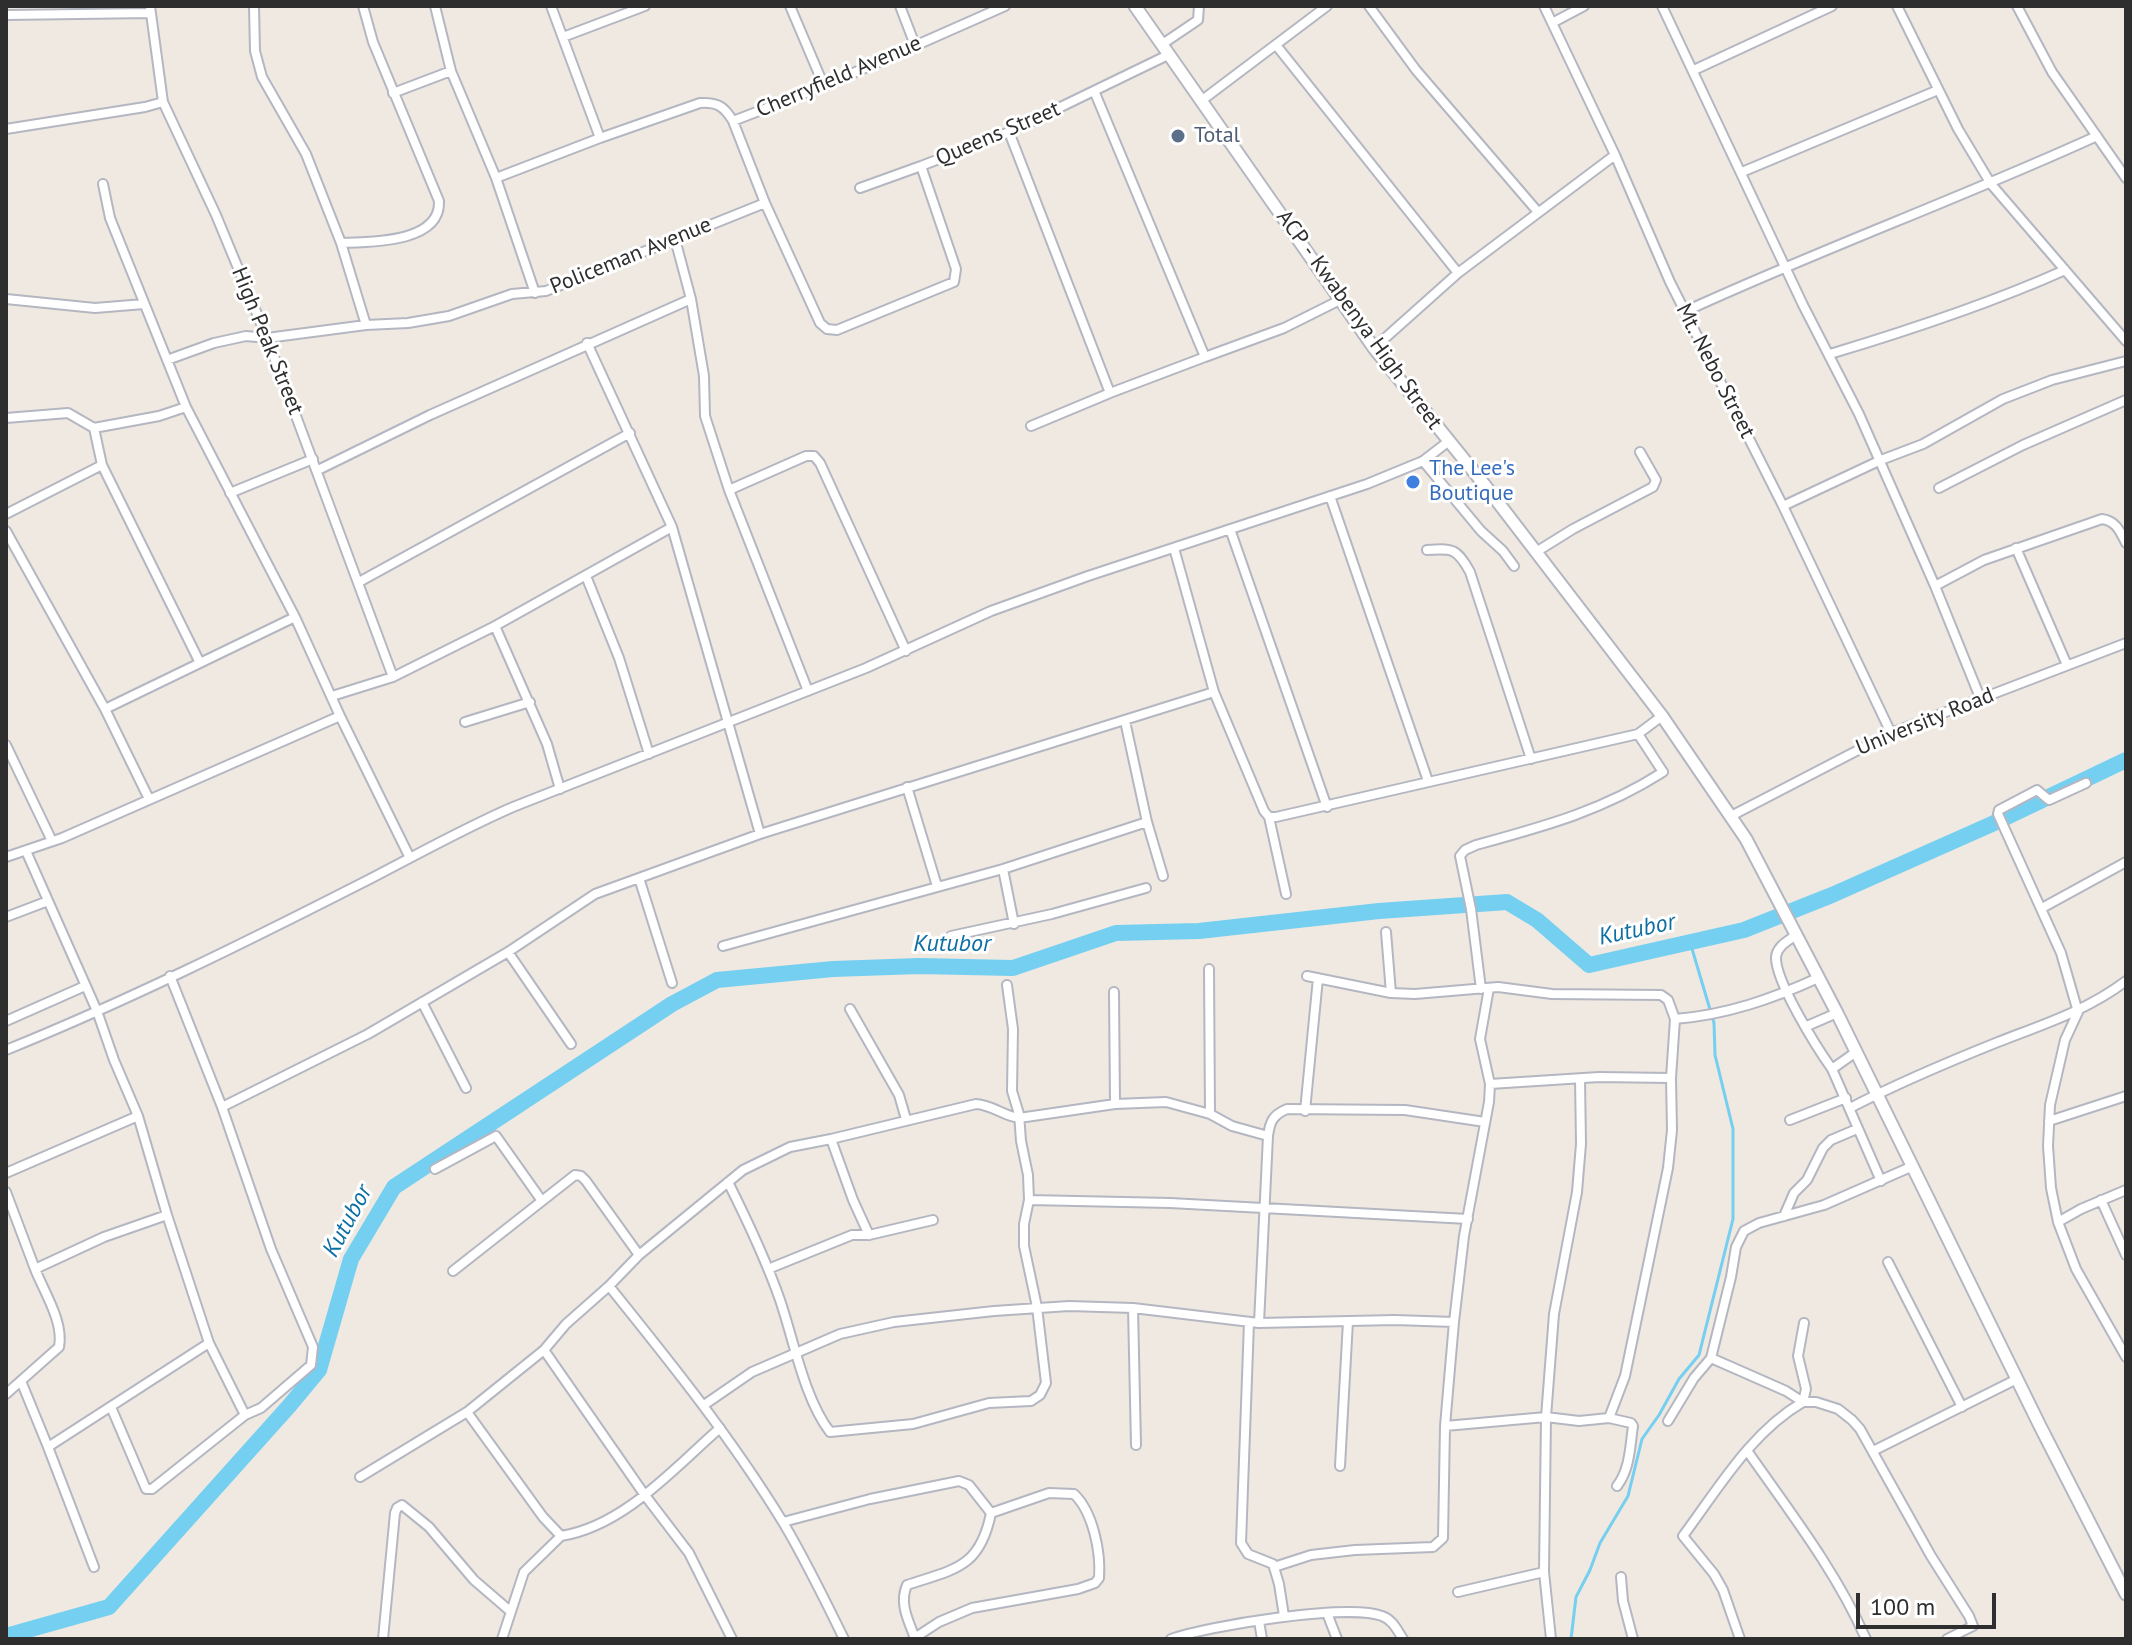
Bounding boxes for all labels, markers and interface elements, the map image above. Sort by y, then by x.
street label: Cherryfield Avenue [752,30,926,124]
street label: Queens Street [932,96,1064,172]
place label: Total [1194,123,1240,149]
marker: Total [1169,127,1187,145]
street label: ACP - Kwabenya High Street [1270,205,1448,435]
street label: Policeman Avenue [547,212,715,300]
street label: High Peak Street [225,263,309,419]
street label: Mt. Nebo Street [1670,299,1760,443]
place label: The Lee's Boutique [1429,456,1515,508]
marker: The Lee's Boutique [1404,473,1422,491]
street label: University Road [1852,682,1998,762]
water label: Kutubor [1596,908,1678,952]
water label: Kutubor [913,930,991,958]
water label: Kutubor [317,1180,379,1262]
scale bar [1860,1577,2000,1627]
text: 100 m [1870,1591,1935,1622]

